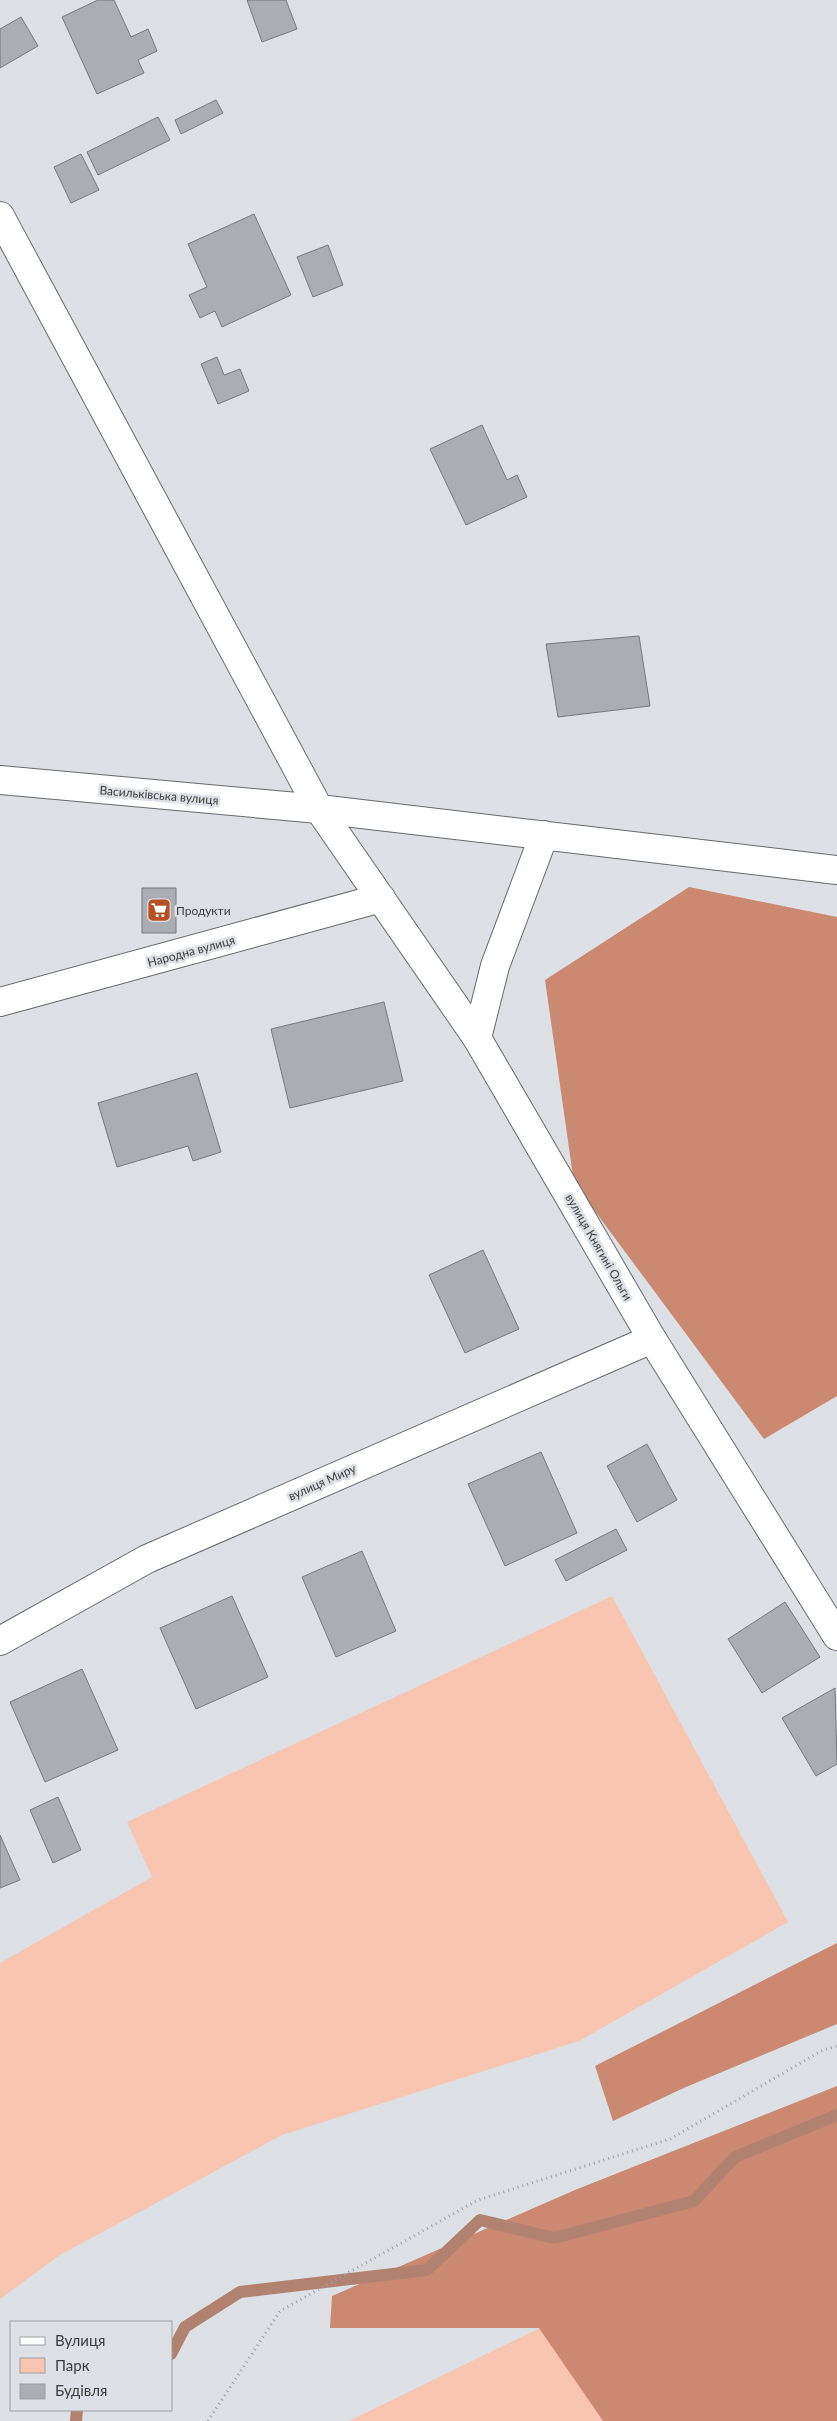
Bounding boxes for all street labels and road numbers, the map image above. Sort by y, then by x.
street label: Васильківська вулиця [99,782,219,808]
street label: Народна вулиця [146,932,236,970]
street label: вулиця Княгині Ольги [562,1191,636,1303]
street label: вулиця Миру [286,1460,359,1504]

